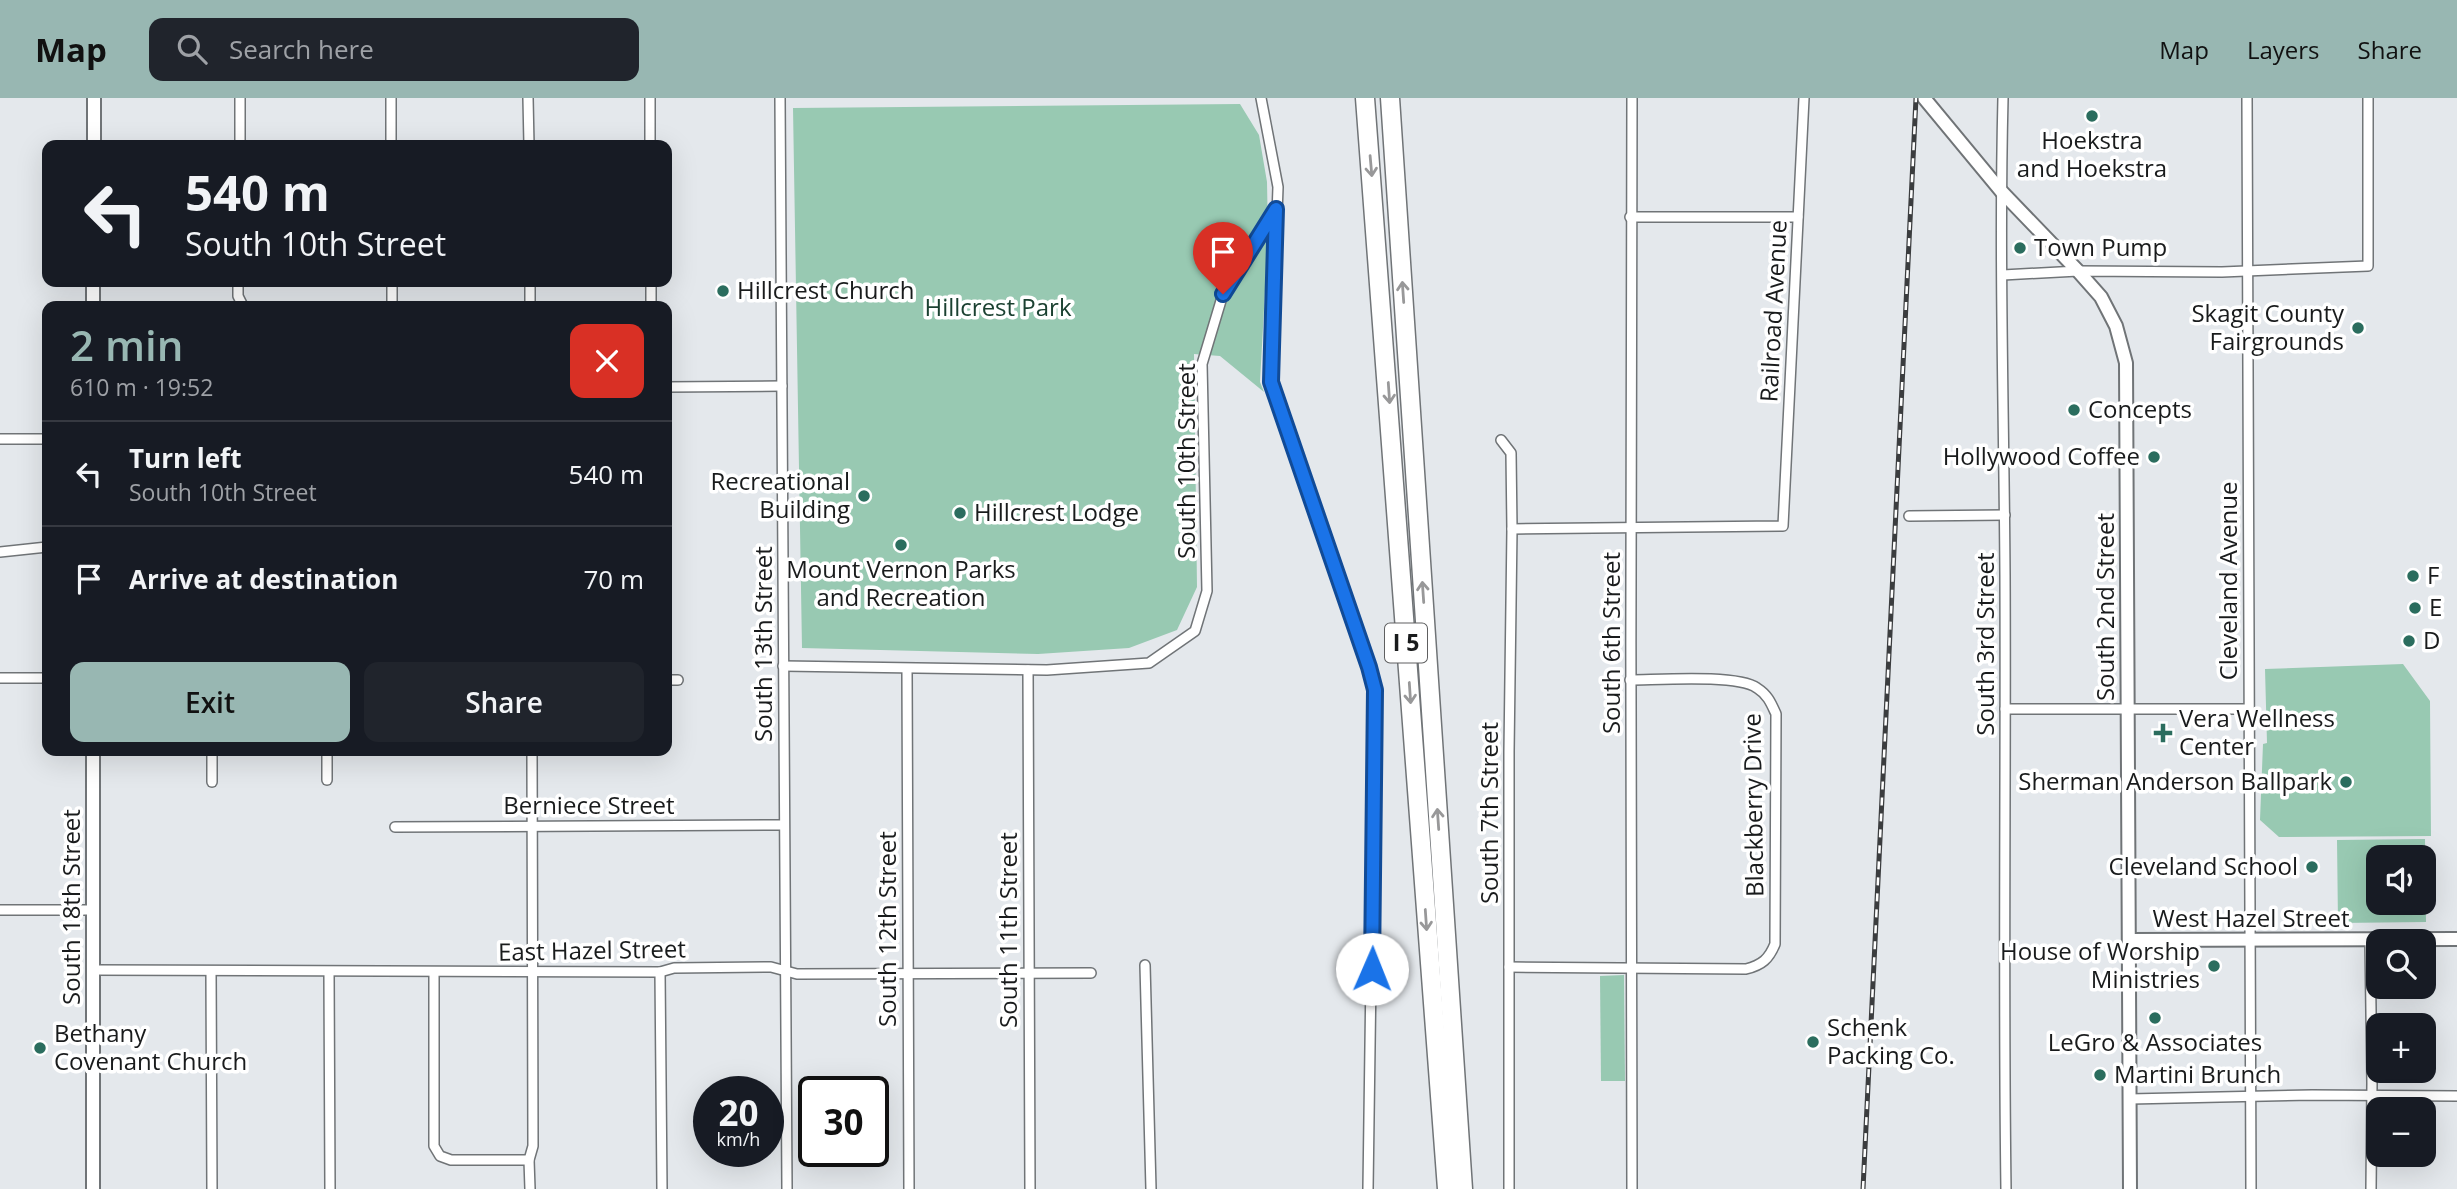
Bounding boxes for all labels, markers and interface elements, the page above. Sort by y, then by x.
search box [149,18,639,81]
text: Map [35,27,107,72]
icon: search [173,30,211,68]
text: Search here [229,31,374,67]
text: Map [2159,33,2209,66]
text: Layers [2247,33,2320,66]
text: Share [2358,33,2422,66]
marker: Hoekstra and Hoekstra [2084,108,2100,124]
place label: Hoekstra and Hoekstra [2017,123,2167,184]
one-way arrow [1365,154,1378,177]
text: 540 m [185,159,330,225]
icon: left [70,168,161,259]
street label: Railroad Avenue [1751,219,1794,403]
text: South 10th Street [185,222,446,265]
pin [1193,222,1253,294]
place label: Town Pump [2034,230,2167,263]
icon: arrive [1204,233,1242,271]
marker: Town Pump [2012,240,2028,256]
place label: Hillcrest Church [737,273,914,306]
one-way arrow [1396,280,1409,303]
marker: Hillcrest Church [715,283,731,299]
park label: Hillcrest Park [924,290,1072,323]
place label: Skagit County Fairgrounds [2191,296,2345,357]
text: 2 min [70,316,183,373]
marker: Skagit County Fairgrounds [2350,320,2366,336]
button: close [570,324,644,398]
street label: South 10th Street [1169,363,1202,559]
text: 610 m · 19:52 [70,371,213,403]
one-way arrow [1382,381,1395,404]
place label: Concepts [2088,392,2192,425]
marker: Concepts [2066,402,2082,418]
place label: Hollywood Coffee [1943,439,2140,472]
text: Turn left [129,440,241,476]
marker: Hollywood Coffee [2146,449,2162,465]
icon: left [70,455,108,493]
text: 540 m [569,456,644,492]
place label: Recreational Building [710,464,850,525]
text: South 10th Street [129,476,317,508]
street label: Cleveland Avenue [2211,482,2244,680]
marker: Recreational Building [856,488,872,504]
place label: Hillcrest Lodge [974,495,1139,528]
marker: Hillcrest Lodge [952,505,968,521]
street label: South 2nd Street [2088,513,2121,701]
marker: Mount Vernon Parks and Recreation [893,537,909,553]
street label: South 13th Street [746,546,779,742]
place label: Mount Vernon Parks and Recreation [786,552,1016,613]
street label: South 6th Street [1594,552,1627,734]
street label: South 3rd Street [1968,552,2001,736]
place label: F [2427,558,2439,591]
icon: arrive [70,560,108,598]
text: Arrive at destination [129,561,398,597]
text: 70 m [583,561,644,597]
marker: F [2405,568,2421,584]
one-way arrow [1416,581,1429,604]
place label: E [2429,590,2442,623]
marker: E [2407,600,2423,616]
place label: D [2423,623,2440,656]
road number: I 5 [1385,624,1427,663]
marker: D [2401,633,2417,649]
button: Exit [70,662,350,742]
button: Share [364,662,644,742]
one-way arrow [1404,681,1417,704]
place label: Vera Wellness Center [2179,701,2335,762]
street label: Blackberry Drive [1734,713,1771,897]
street label: South 7th Street [1472,722,1505,904]
marker: Vera Wellness Center [2153,723,2173,743]
place label: Sherman Anderson Ballpark [2018,764,2332,797]
marker: Sherman Anderson Ballpark [2338,774,2354,790]
street label: Berniece Street [503,788,675,821]
one-way arrow [1431,808,1444,831]
street label: South 18th Street [54,809,87,1005]
street label: South 12th Street [870,831,903,1027]
street label: South 11th Street [991,832,1024,1028]
map controls [2366,845,2436,1167]
button: sound [2366,845,2436,915]
place label: Cleveland School [2109,849,2298,882]
marker: Cleveland School [2304,859,2320,875]
street label: West Hazel Street [2153,901,2349,934]
one-way arrow [1420,908,1433,931]
button: search [2366,929,2436,999]
street label: East Hazel Street [498,931,686,968]
position arrow [1335,932,1409,1006]
place label: House of Worship Ministries [2000,934,2200,995]
marker: House of Worship Ministries [2206,958,2222,974]
place label: Schenk Packing Co. [1827,1010,1955,1071]
marker: LeGro & Associates [2147,1010,2163,1026]
button: + [2366,1013,2436,1083]
place label: Bethany Covenant Church [54,1016,247,1077]
place label: LeGro & Associates [2048,1025,2262,1058]
marker: Schenk Packing Co. [1805,1034,1821,1050]
marker: Bethany Covenant Church [32,1040,48,1056]
place label: Martini Brunch [2114,1057,2281,1090]
marker: Martini Brunch [2092,1067,2108,1083]
speed limit sign: 30 [798,1076,889,1167]
text: 20 [718,1089,759,1136]
button: − [2366,1097,2436,1167]
text: km/h [717,1127,760,1151]

